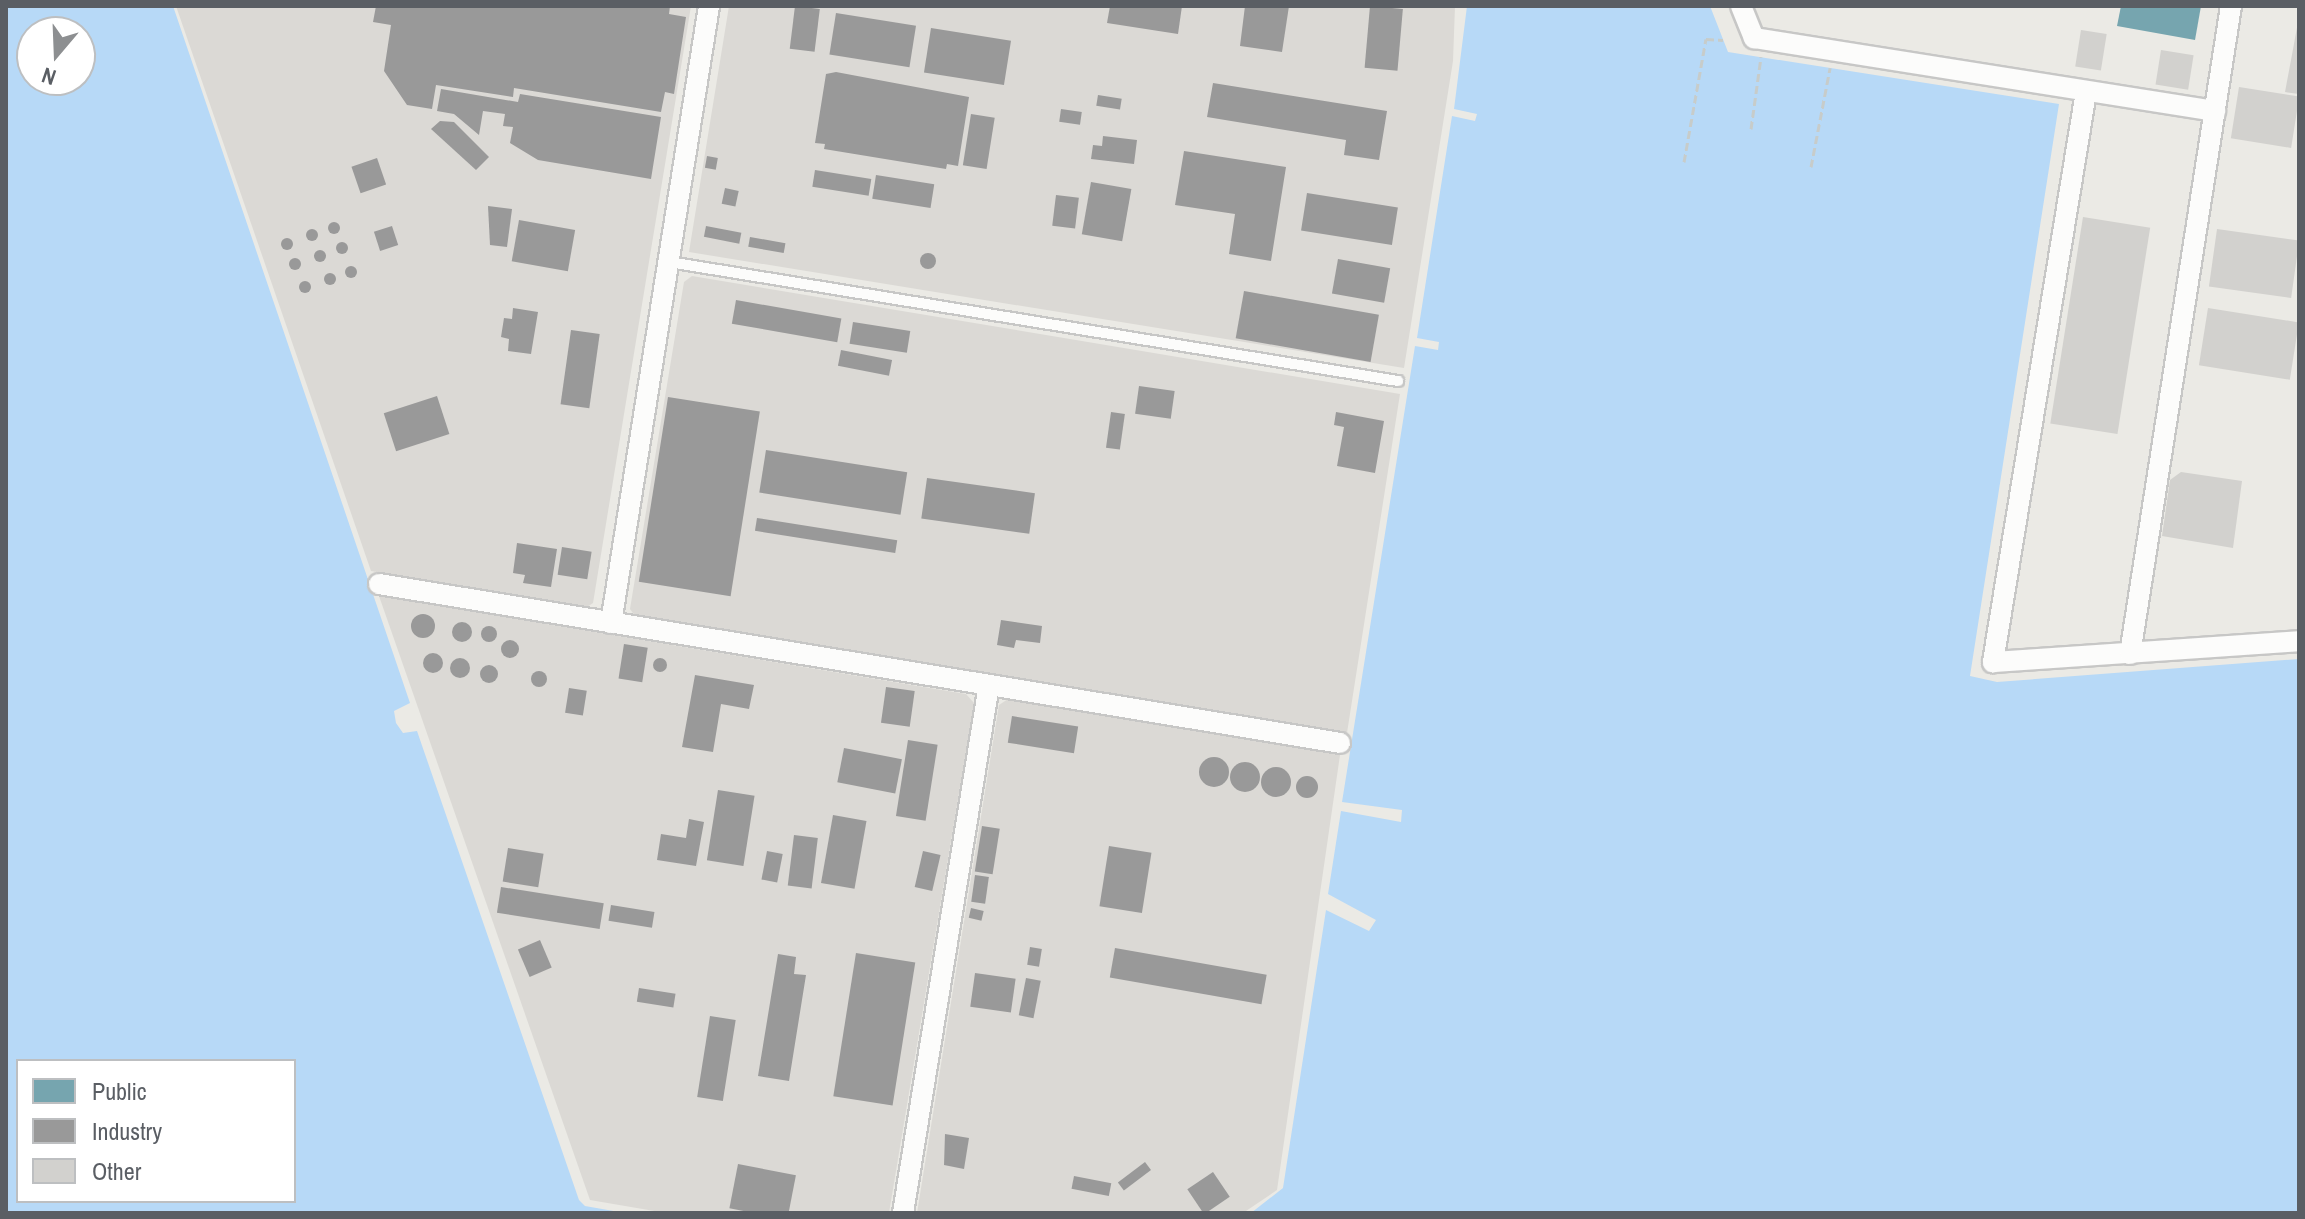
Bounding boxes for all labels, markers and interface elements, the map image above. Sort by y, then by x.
north arrow [16,16,96,96]
text: N [38,60,60,93]
legend [16,1059,296,1203]
text: Public [92,1075,147,1107]
text: Industry [92,1115,162,1147]
text: Other [92,1155,141,1187]

